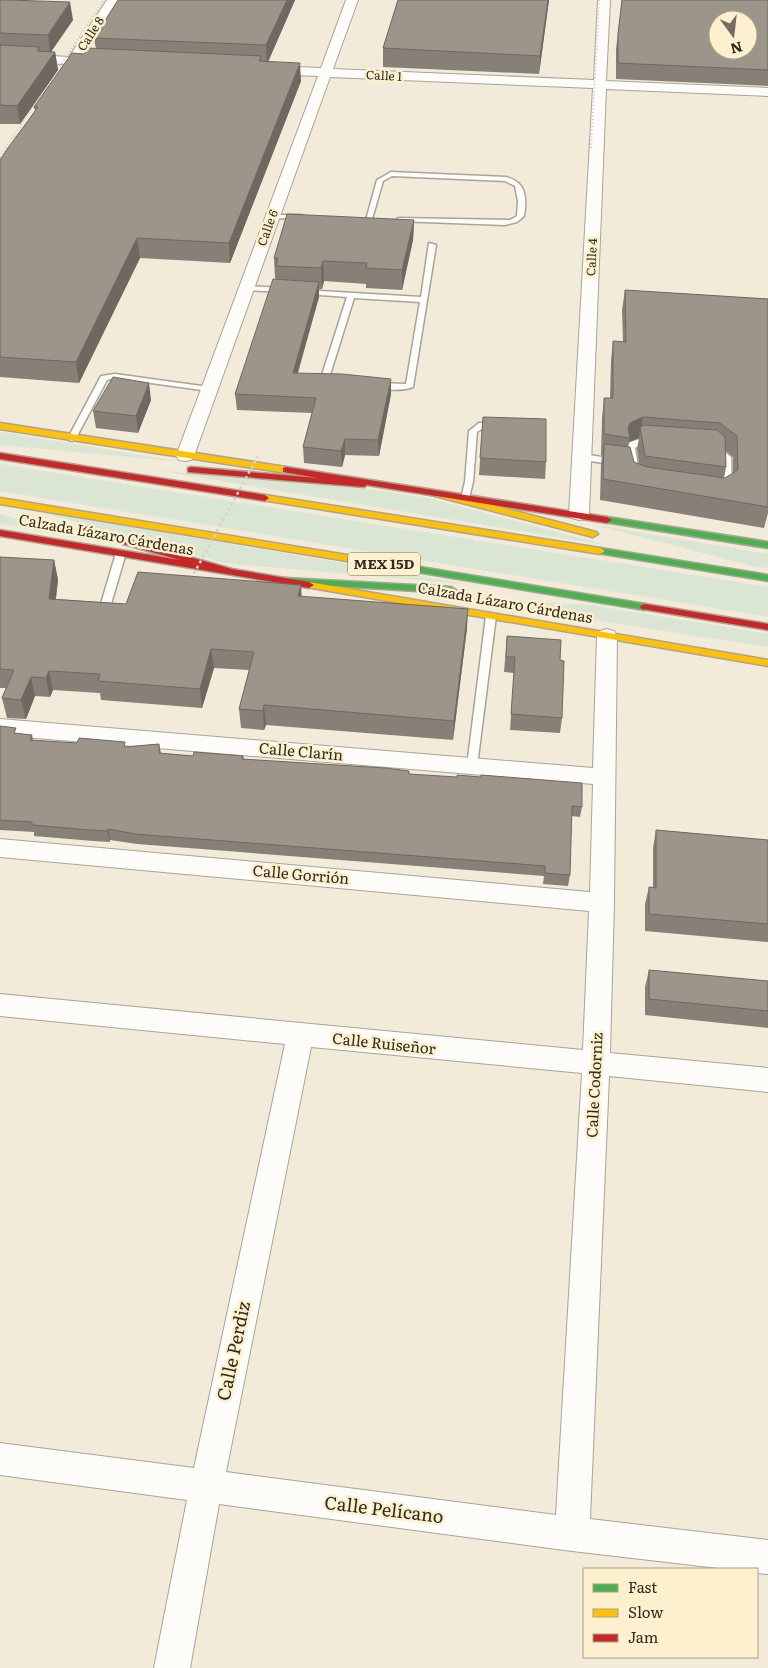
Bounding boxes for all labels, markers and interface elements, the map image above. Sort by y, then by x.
north arrow [708,10,758,60]
street label: Calle 8 [72,12,108,54]
text: N [728,37,745,60]
street label: Calle 1 [366,65,403,85]
street label: Calle 6 [252,206,282,248]
street label: Calle 4 [581,237,601,276]
street label: Calzada Lázaro Cárdenas [17,507,196,560]
road number: MEX 15D [348,552,420,576]
street label: Calzada Lázaro Cárdenas [416,575,595,628]
street label: Calle Clarín [258,735,344,766]
street label: Calle Gorrión [252,858,350,889]
street label: Calle Ruiseñor [331,1026,437,1059]
street label: Calle Codorniz [579,1032,608,1138]
street label: Calle Perdiz [209,1298,256,1403]
street label: Calle Pelícano [323,1488,445,1529]
legend [583,1568,758,1658]
text: Fast [628,1575,657,1598]
text: Slow [628,1600,663,1623]
text: Jam [628,1625,659,1648]

